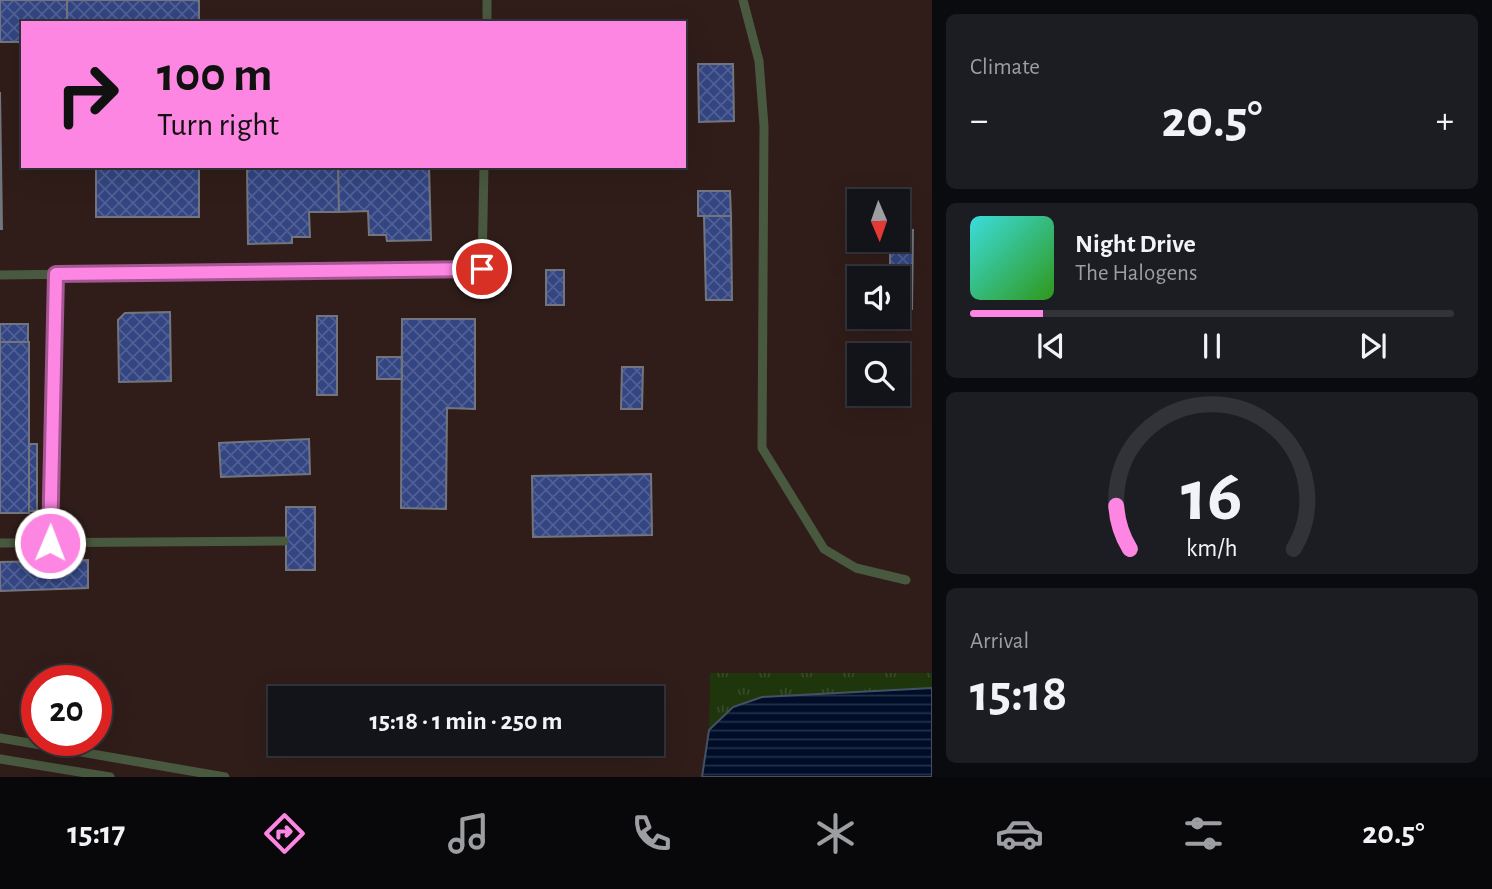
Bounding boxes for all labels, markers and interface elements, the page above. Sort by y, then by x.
icon: right [42,49,133,140]
text: 100 m [157,51,273,100]
text: Climate [970,56,1040,79]
text: 20.5° [1161,94,1263,146]
text: − [970,102,988,140]
text: + [1436,102,1454,140]
text: Turn right [157,109,279,141]
north arrow [847,189,910,252]
map controls [847,189,910,406]
text: Night Drive [1075,231,1196,257]
pin [452,239,512,299]
icon: arrive [463,250,501,288]
text: The Halogens [1075,262,1197,285]
button: sound [847,266,910,329]
icon: previous [1032,327,1070,365]
icon: pause [1193,327,1231,365]
icon: next [1354,327,1392,365]
button: search [847,343,910,406]
text: 16 [1181,461,1243,534]
position arrow [13,506,87,580]
text: km/h [1186,536,1238,561]
text: Arrival [970,630,1029,653]
speed limit sign: 20 [21,665,112,756]
text: 15:18 [970,668,1067,720]
text: 15:18 · 1 min · 250 m [369,708,563,734]
icon: directions [260,809,309,858]
icon: music [444,809,493,858]
icon: phone [627,809,676,858]
icon: climate [811,809,860,858]
icon: car [995,809,1044,858]
icon: filters [1179,809,1228,858]
text: 15:17 [67,817,125,849]
text: 20.5° [1362,817,1425,849]

